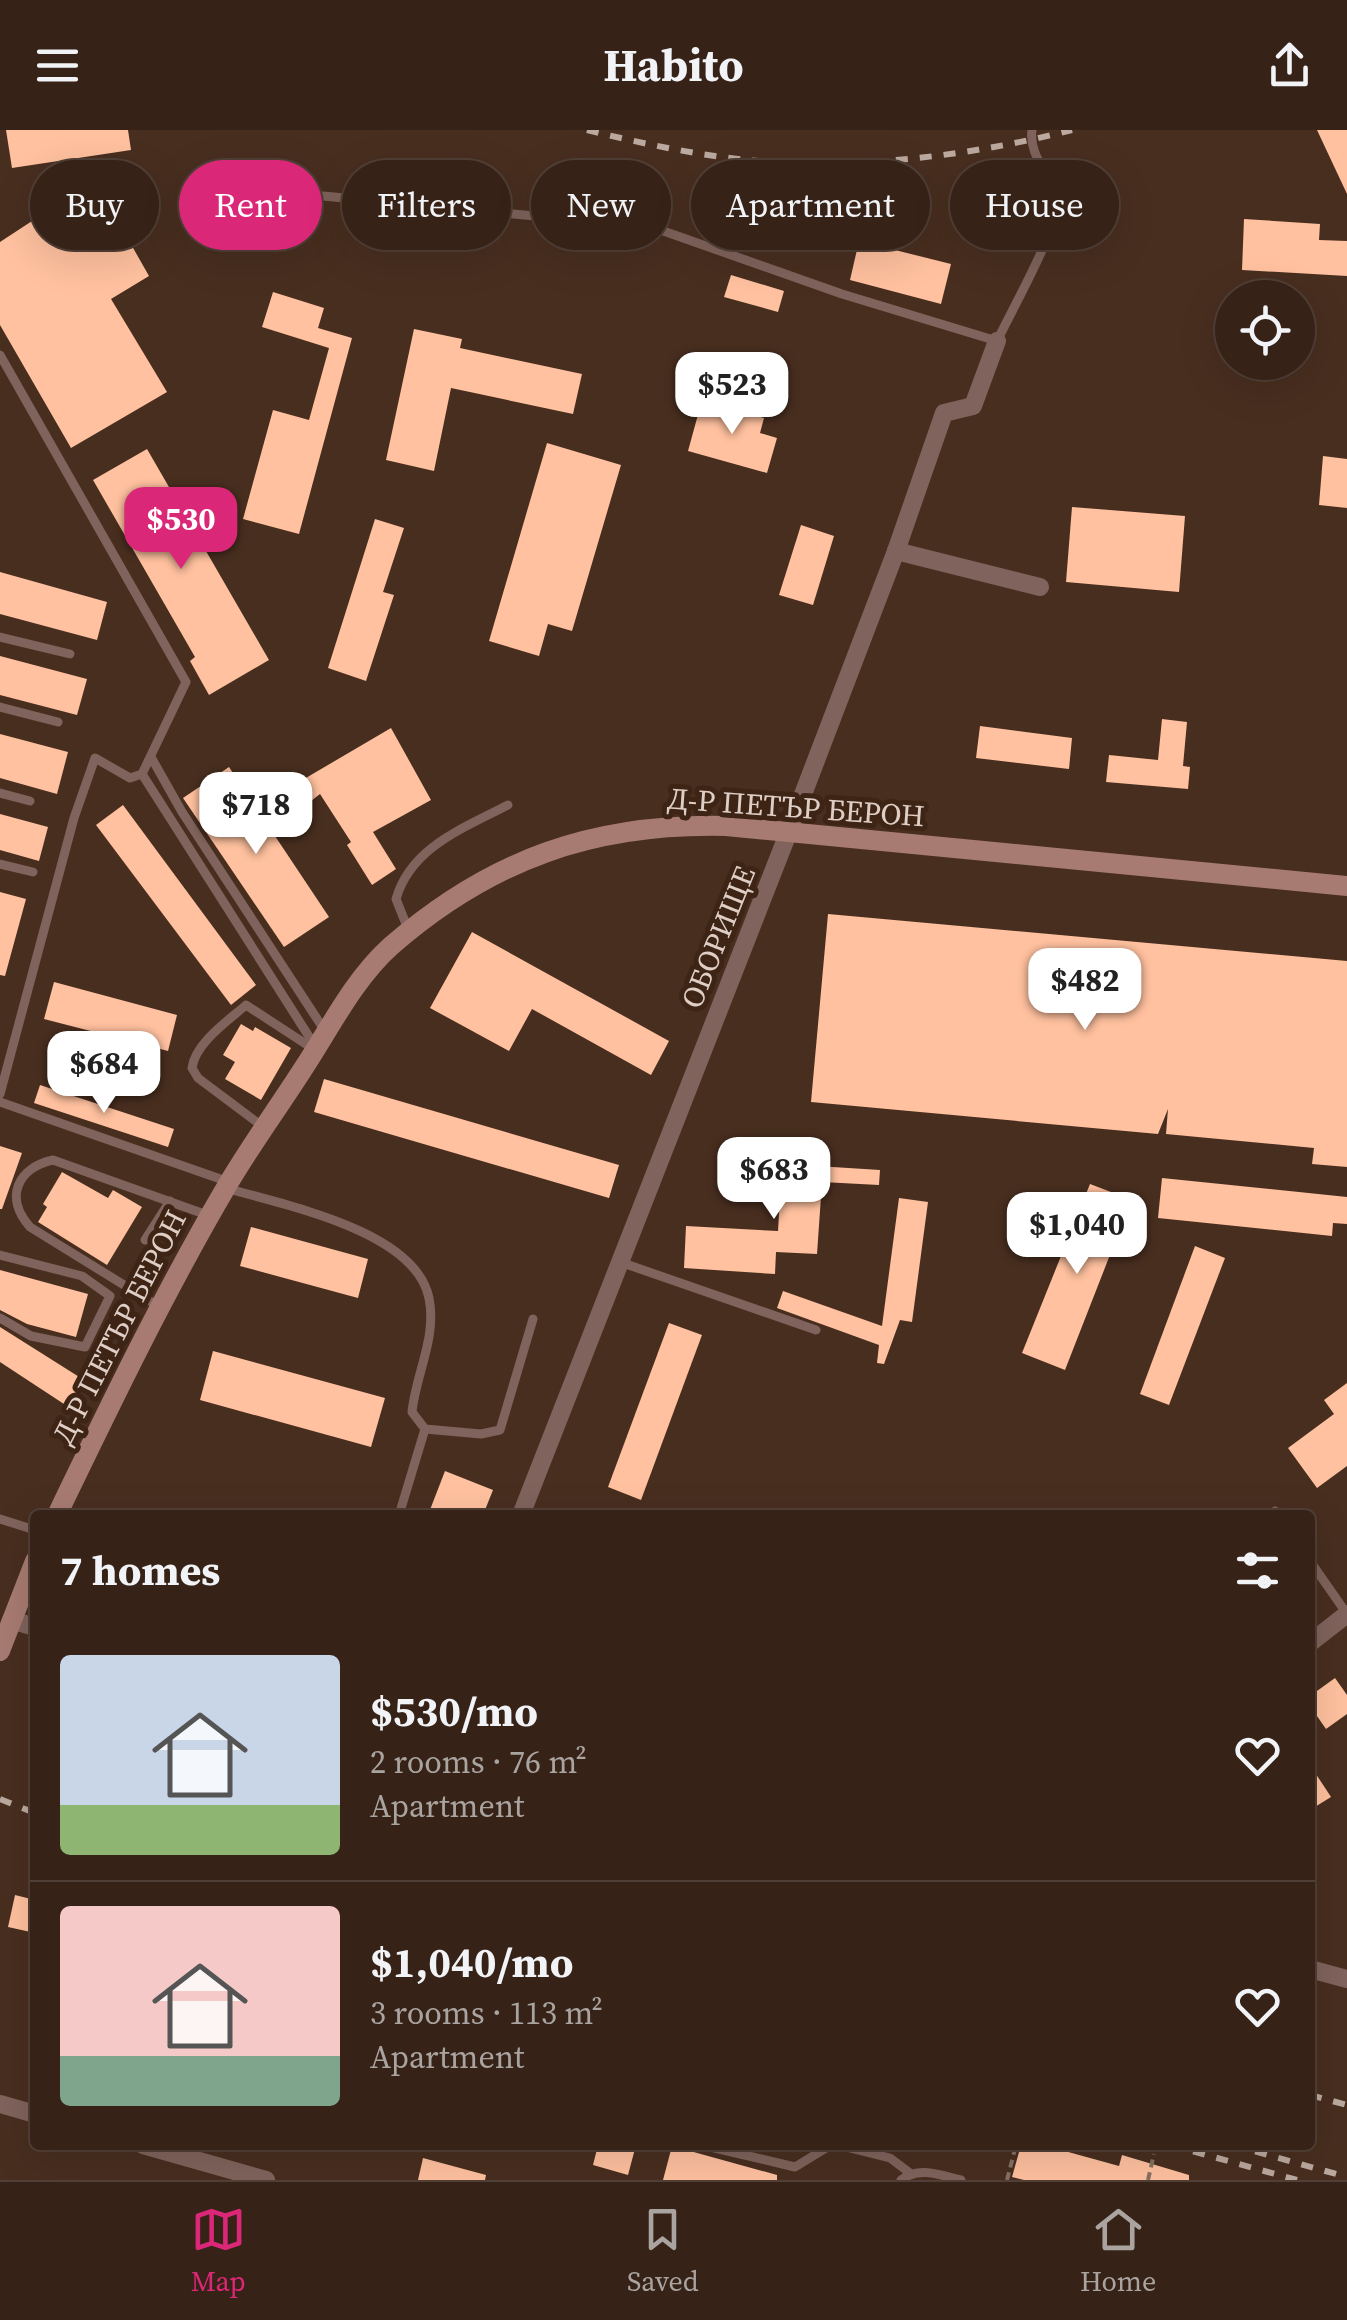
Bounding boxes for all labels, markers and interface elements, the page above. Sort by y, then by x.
text: Habito [603,34,744,96]
icon: menu [30,38,85,93]
icon: share [1262,38,1317,93]
chip: Buy [30,160,159,250]
chip: Rent [179,160,322,250]
chip: Filters [342,160,511,250]
chip: New [531,160,671,250]
chip: Apartment [691,160,930,250]
chip: House [950,160,1119,250]
map controls [1215,280,1315,380]
button: locate [1215,280,1315,380]
pin: $523 [673,352,791,437]
text: $523 [697,362,767,406]
pin: $530 [122,487,240,572]
text: $530 [146,497,216,541]
pin: $718 [197,772,315,857]
street label: Д-Р ПЕТЪР БЕРОН [666,778,926,836]
text: $718 [221,782,291,826]
street label: ОБОРИЩЕ [671,860,765,1014]
pin: $482 [1026,948,1144,1033]
text: $482 [1050,958,1120,1002]
pin: $684 [45,1031,163,1116]
text: $684 [69,1041,139,1085]
pin: $683 [715,1137,833,1222]
text: $683 [739,1147,809,1191]
pin: $1,040 [996,1192,1158,1277]
text: $1,040 [1029,1202,1125,1246]
street label: Д-Р ПЕТЪР БЕРОН [42,1203,196,1451]
text: 7 homes [60,1541,220,1599]
icon: filters [1230,1543,1285,1598]
text: $530/mo [370,1682,538,1740]
icon: home [140,1695,260,1815]
icon: heart [1230,1728,1285,1783]
text: 2 rooms · 76 m² [370,1740,587,1784]
text: Apartment [370,1784,524,1828]
text: $1,040/mo [370,1933,573,1991]
icon: home [140,1946,260,2066]
icon: heart [1230,1979,1285,2034]
text: 3 rooms · 113 m² [370,1991,603,2035]
text: Apartment [370,2035,524,2079]
tab: Map [191,2202,246,2300]
tab: Saved [627,2202,699,2300]
tab: Home [1080,2202,1156,2300]

